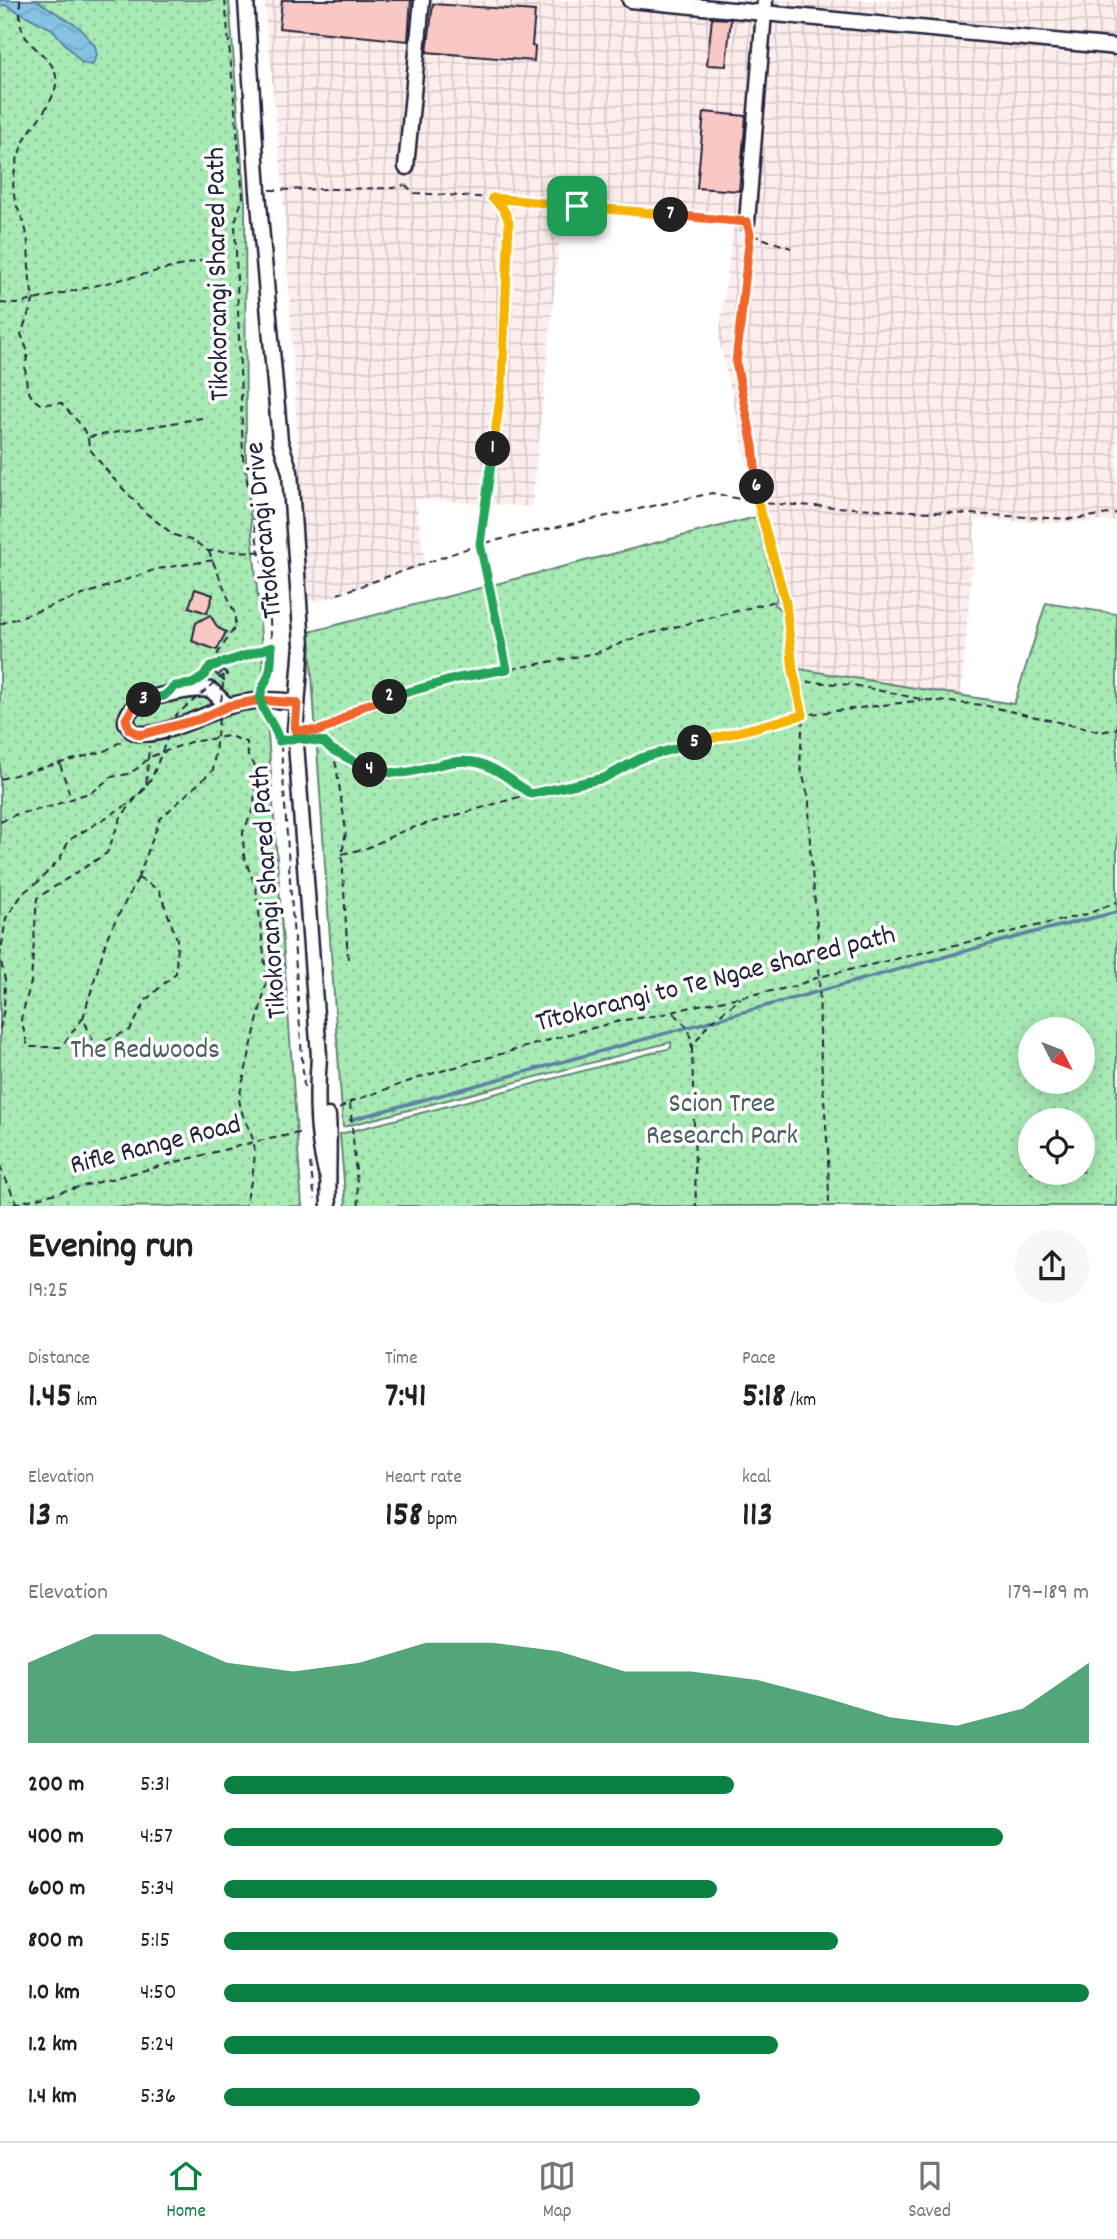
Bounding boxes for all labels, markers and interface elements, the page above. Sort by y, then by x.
street label: Tikokorangi Shared Path [198,147,242,401]
pin [547,176,607,236]
icon: arrive [558,187,596,225]
pin: 7 [654,198,688,232]
text: 7 [667,201,674,228]
pin: 1 [476,432,510,466]
text: 1 [490,435,495,462]
street label: Tītokorangi Drive [237,440,295,620]
pin: 6 [740,470,774,504]
text: 6 [752,473,761,500]
pin: 2 [372,680,408,714]
pin: 3 [127,682,162,718]
text: 2 [385,683,394,710]
text: 3 [139,686,148,713]
pin: 5 [678,726,712,760]
text: 5 [690,729,699,756]
pin: 4 [352,752,388,788]
text: 4 [366,756,373,783]
street label: Tikokorangi Shared Path [242,764,300,1020]
street label: Tītokorangi to Te Ngae shared path [532,917,900,1045]
north arrow [1018,1017,1096,1094]
map controls [1018,1017,1095,1185]
park label: The Redwoods [70,1032,220,1072]
park label: Scion Tree Research Park [646,1086,798,1158]
street label: Rifle Range Road [66,1106,246,1188]
button: locate [1018,1108,1095,1185]
text: Evening run [28,1221,193,1276]
button: share [1015,1229,1089,1303]
text: 19:25 [28,1275,68,1308]
text: Distance [28,1346,90,1373]
text: Time [385,1346,418,1373]
text: Pace [742,1346,776,1373]
text: 1.45 [28,1373,72,1423]
text: 7:41 [385,1373,426,1423]
text: 5:18 [742,1373,786,1423]
text: km [72,1388,97,1415]
text: /km [786,1388,816,1415]
text: Elevation [28,1465,94,1492]
text: Heart rate [385,1465,462,1492]
text: kcal [742,1465,771,1492]
text: 13 [28,1492,51,1542]
text: 158 [385,1492,423,1542]
text: 113 [742,1492,773,1542]
text: m [51,1507,69,1534]
text: bpm [423,1507,457,1534]
text: Elevation [28,1577,108,1610]
text: 179–189 m [1007,1577,1089,1610]
text: 200 m [28,1769,84,1802]
text: 5:31 [140,1769,170,1802]
text: 400 m [28,1821,84,1854]
text: 4:57 [140,1821,173,1854]
text: 600 m [28,1873,85,1906]
text: 5:34 [140,1873,174,1906]
text: 800 m [28,1925,83,1958]
text: 5:15 [140,1925,170,1958]
text: 1.0 km [28,1977,80,2010]
text: 4:50 [140,1977,177,2010]
text: 1.2 km [28,2029,77,2062]
text: 5:24 [140,2029,174,2062]
text: 1.4 km [28,2081,77,2114]
text: 5:36 [140,2081,176,2114]
tab: Home [166,2157,206,2226]
tab: Map [538,2157,576,2226]
tab: Saved [908,2157,951,2226]

